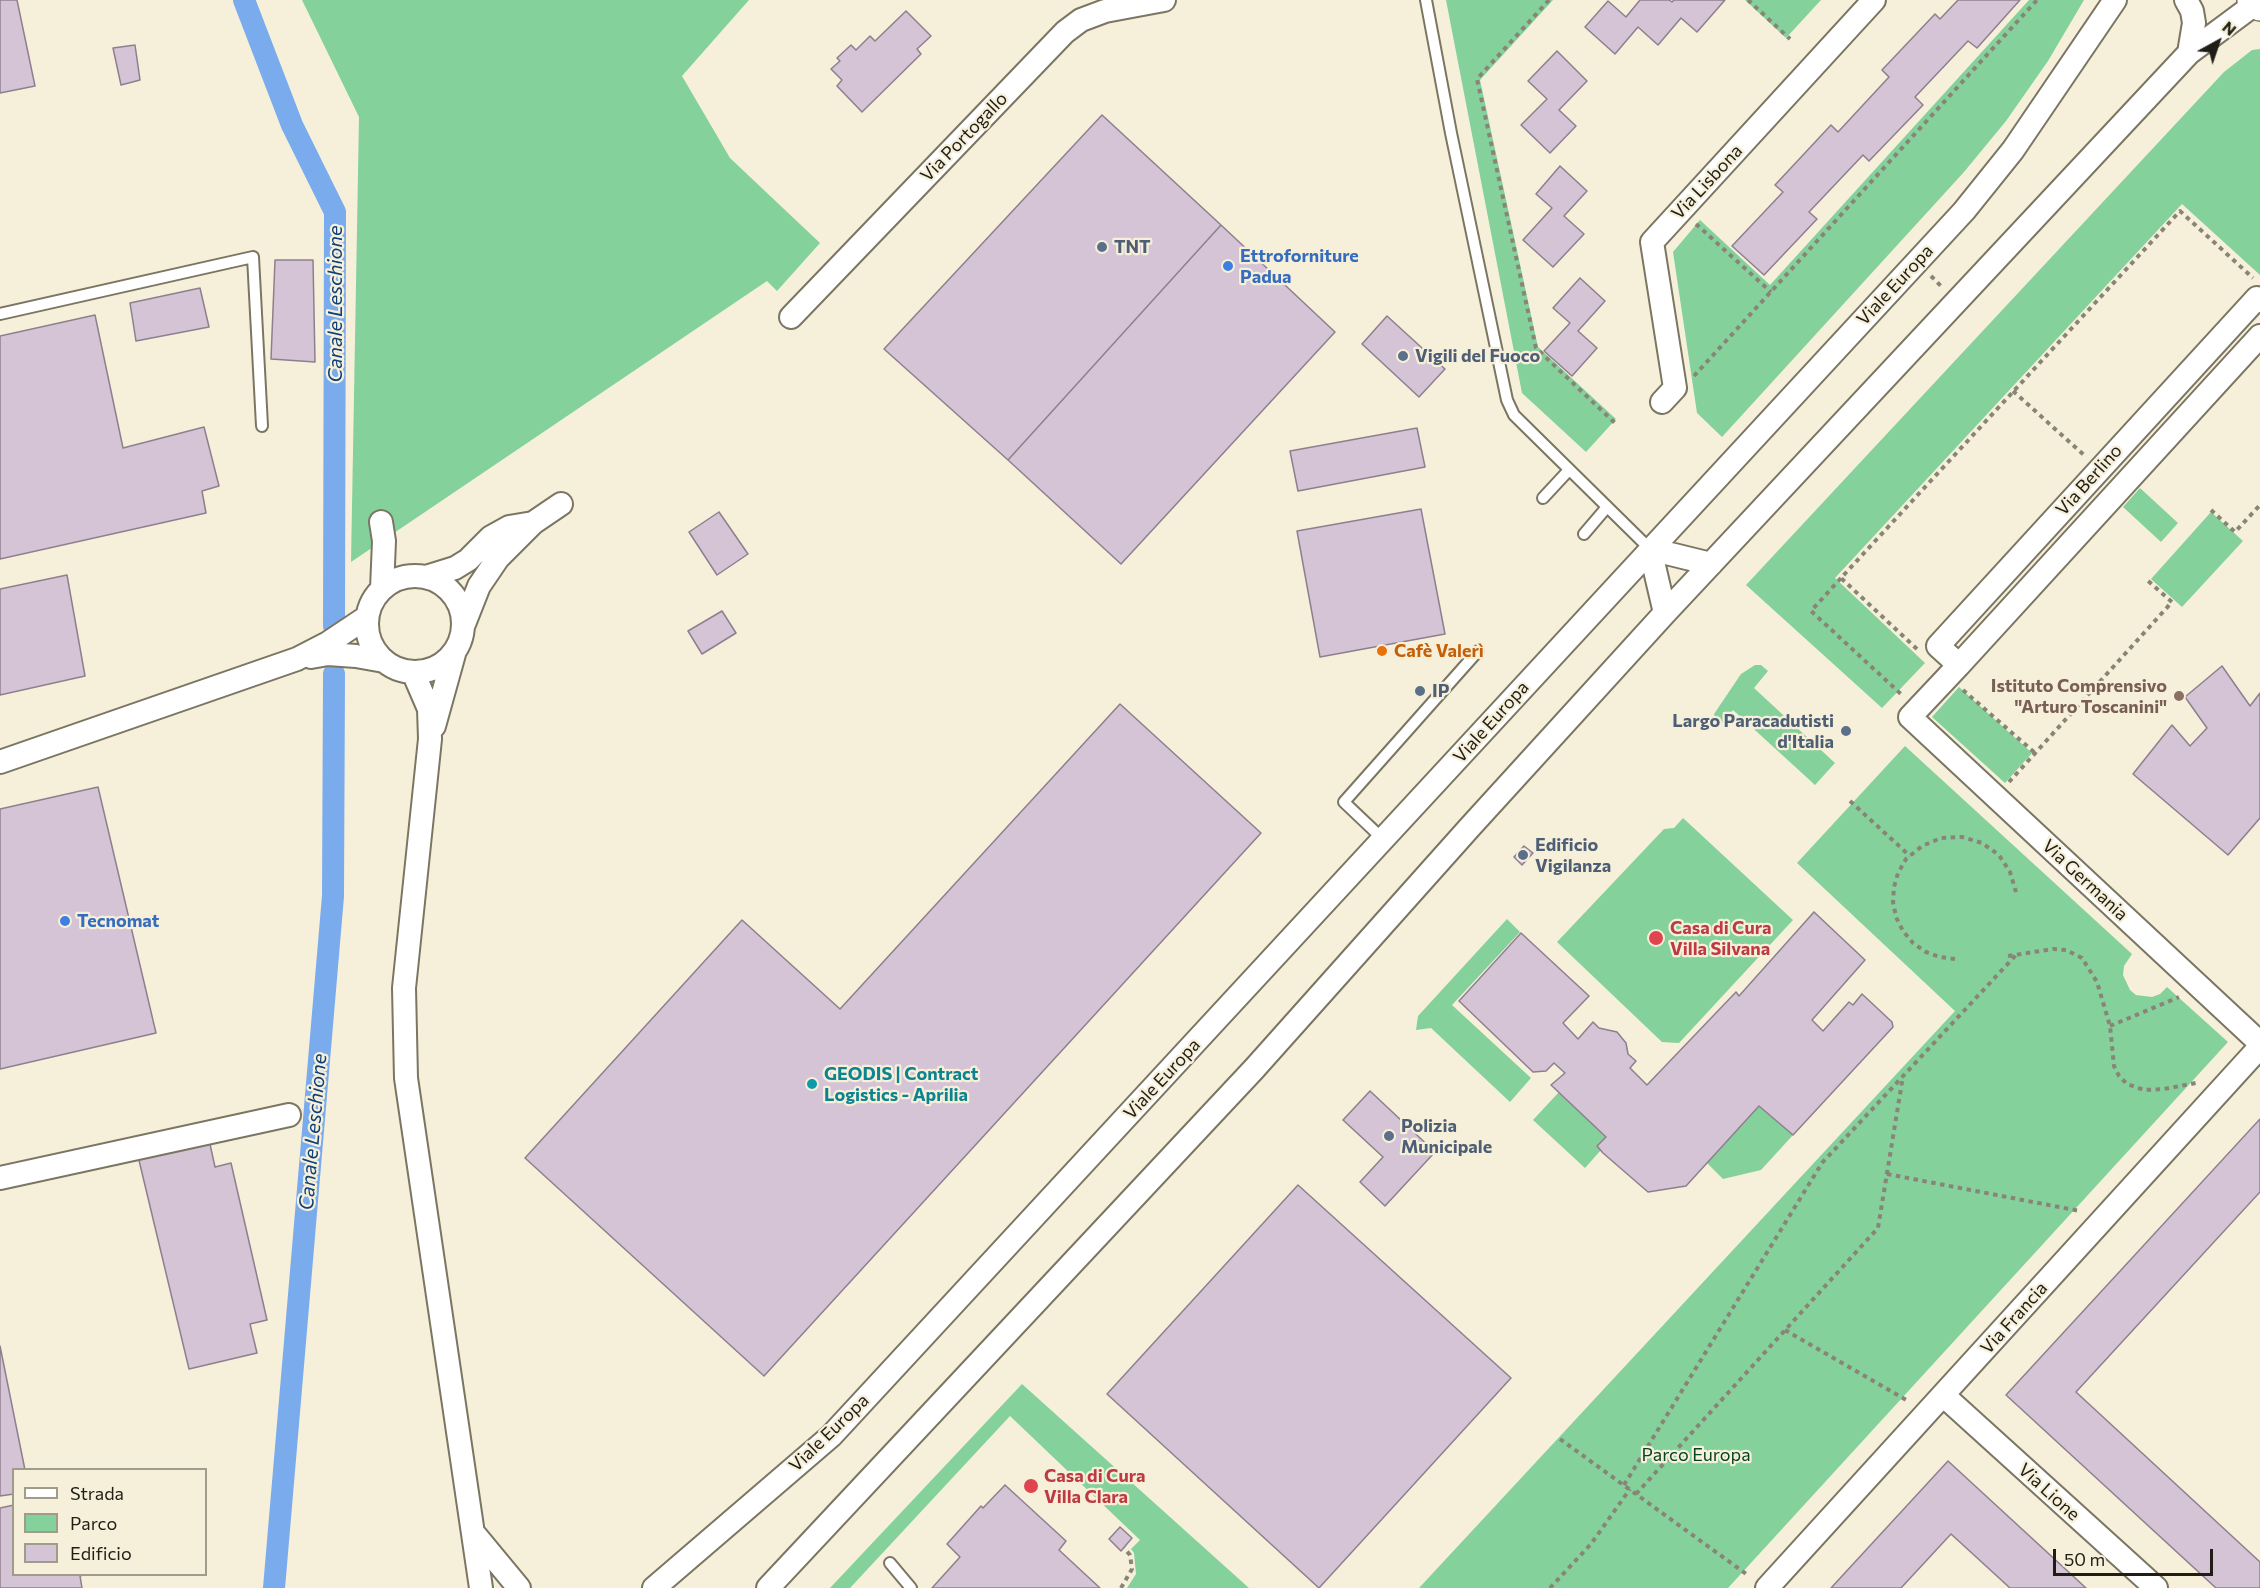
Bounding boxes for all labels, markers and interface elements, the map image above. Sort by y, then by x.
north arrow [2188,12,2248,72]
text: N [2219,17,2241,39]
street label: Via Portogallo [916,88,1012,186]
street label: Via Lisbona [1667,140,1747,224]
water label: Canale Leschione [323,225,347,383]
place label: TNT [1114,236,1151,258]
marker: TNT [1095,240,1109,254]
street label: Viale Europa [1852,240,1938,330]
place label: Ettroforniture Padua [1240,245,1359,288]
marker: Ettroforniture Padua [1221,259,1235,273]
place label: Vigili del Fuoco [1415,345,1540,367]
marker: Vigili del Fuoco [1396,349,1410,363]
street label: Via Berlino [2051,440,2127,520]
place label: Cafè Valerì [1394,640,1484,662]
marker: Cafè Valerì [1375,644,1389,658]
place label: Istituto Comprensivo "Arturo Toscanini" [1991,675,2167,718]
street label: Viale Europa [1449,677,1533,767]
place label: IP [1432,680,1449,702]
marker: IP [1413,684,1427,698]
marker: Istituto Comprensivo "Arturo Toscanini" [2172,689,2186,703]
place label: Largo Paracadutisti d'Italia [1672,710,1834,752]
marker: Largo Paracadutisti d'Italia [1839,724,1853,738]
place label: Edificio Vigilanza [1535,834,1611,876]
street label: Via Germania [2038,835,2132,925]
marker: Edificio Vigilanza [1516,848,1530,862]
place label: Tecnomat [77,910,159,932]
marker: Tecnomat [58,914,72,928]
place label: Casa di Cura Villa Silvana [1670,917,1771,960]
marker: Casa di Cura Villa Silvana [1647,929,1665,947]
street label: Viale Europa [1119,1034,1205,1124]
water label: Canale Leschione [294,1053,332,1211]
place label: GEODIS | Contract Logistics - Aprilia [824,1063,978,1106]
marker: GEODIS | Contract Logistics - Aprilia [805,1077,819,1091]
place label: Polizia Municipale [1401,1115,1492,1158]
marker: Polizia Municipale [1382,1129,1396,1143]
street label: Via Francia [1976,1277,2052,1359]
street label: Viale Europa [785,1390,873,1476]
park label: Parco Europa [1641,1444,1751,1466]
street label: Via Lione [2014,1459,2084,1525]
place label: Casa di Cura Villa Clara [1044,1465,1145,1508]
legend [12,1468,207,1576]
marker: Casa di Cura Villa Clara [1022,1477,1040,1495]
text: Strada [70,1482,124,1504]
text: Parco [70,1512,117,1534]
scale bar [2056,1537,2216,1575]
text: Edificio [70,1542,132,1564]
text: 50 m [2064,1548,2105,1570]

